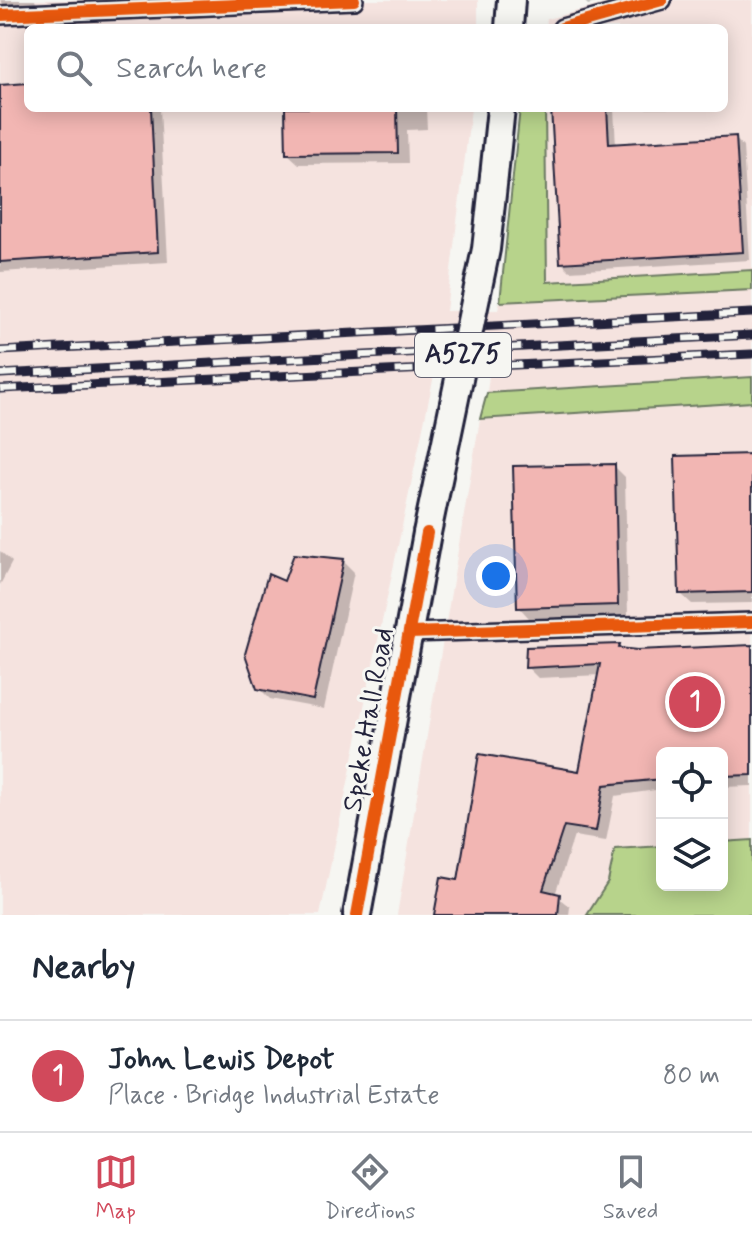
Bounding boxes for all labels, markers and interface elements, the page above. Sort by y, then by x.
search box [24,24,728,112]
icon: search [52,46,96,90]
text: Search here [116,49,267,88]
road number: A5275 [415,333,511,377]
your location [476,556,516,596]
street label: Speke Hall Road [335,625,403,815]
pin: 1 [669,672,721,732]
map controls [656,747,728,891]
button: locate [656,747,728,819]
button: layers [656,819,728,891]
text: Nearby [32,945,136,990]
text: John Lewis Depot [108,1040,334,1079]
text: 1 [52,1059,64,1093]
text: 80 m [663,1059,720,1093]
text: Place · Bridge Industrial Estate [108,1079,439,1113]
tab: Map [94,1150,138,1226]
tab: Directions [325,1150,415,1226]
tab: Saved [603,1150,658,1226]

